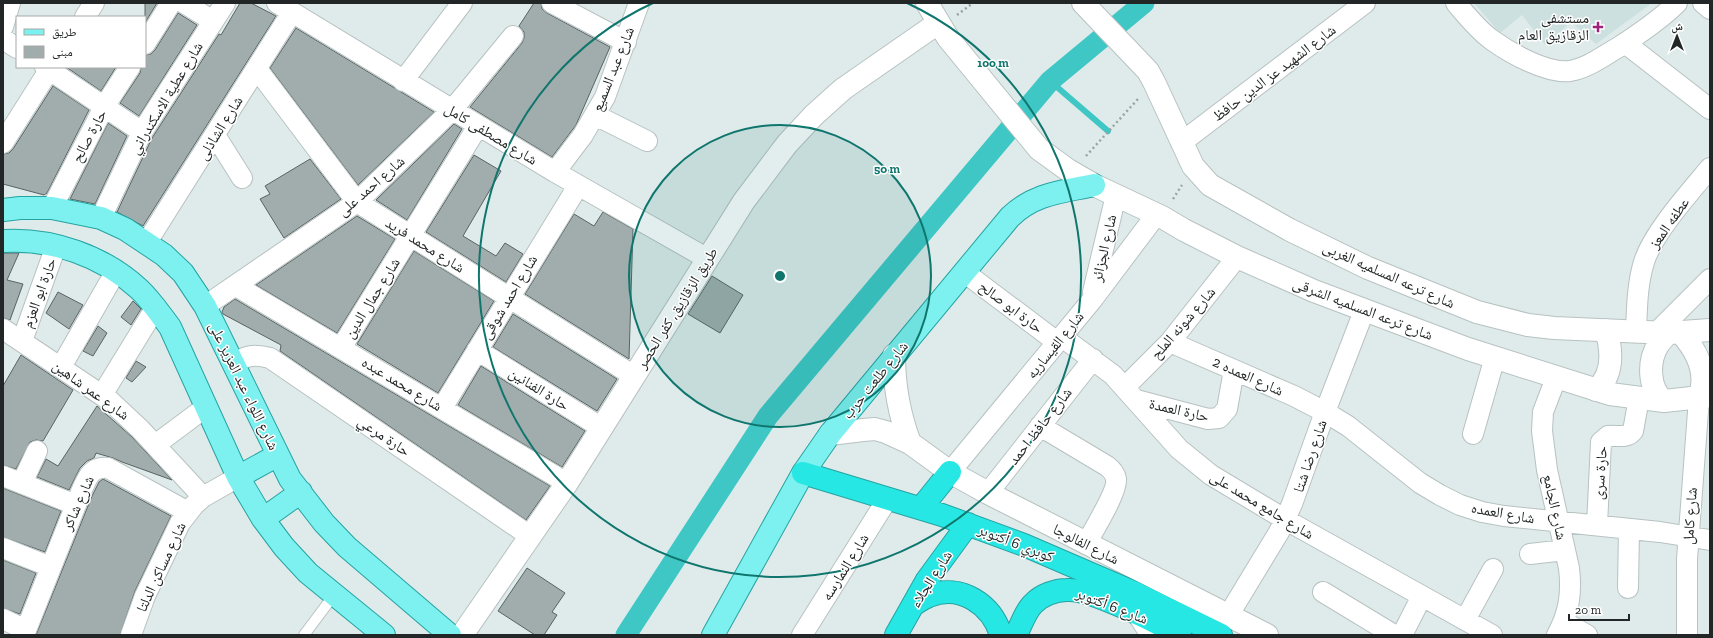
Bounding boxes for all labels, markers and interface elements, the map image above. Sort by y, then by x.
place label: مستشفى الزقازيق العام [1518,9,1589,45]
legend [16,16,146,68]
north arrow [1657,16,1697,56]
text: ش [1671,20,1683,34]
street label: شارع الشهيد عز الدين حافظ [1209,21,1340,126]
marker: مستشفى الزقازيق العام [1592,21,1604,33]
street label: شارع عبد السميع [588,24,639,114]
text: طريق [52,25,77,39]
street label: شارع عطية الاسكندراني [125,38,209,159]
text: مبنى [52,45,73,59]
text: 100 m [977,56,1009,70]
street label: شارع الشاذلى [193,93,248,164]
street label: شارع مصطفى كامل [441,99,541,170]
street label: حارة صالح [68,106,112,166]
street label: شارع احمد على [334,152,409,221]
text: 50 m [874,162,900,176]
street label: عطفه المعز [1644,194,1693,253]
street label: شارع الجزائر [1087,212,1121,285]
street label: شارع محمد فريد [382,214,468,277]
street label: شارع ترعه المسلميه الغربى [1320,238,1458,313]
street label: طريق الزقازيق, كفر الحصر [632,244,723,374]
street label: شارع احمد شوقى [477,251,542,343]
street label: شارع جمال الدين [340,254,405,342]
street label: حارة ابو العزم [18,255,61,331]
centre of rings [773,269,787,283]
street label: شارع ترعه المسلميه الشرقى [1290,274,1436,345]
street label: حارة ابو صالح [975,277,1047,338]
street label: شارع شونه الملح [1147,283,1220,363]
street label: شارع القيساريه [1022,308,1088,383]
street label: شارع اللواء عبد العزيز على [204,319,283,454]
street label: شارع طلعت حرب [838,337,913,423]
street label: شارع العمده 2 [1209,352,1286,401]
street label: شارع محمد عبده [358,353,446,416]
street label: شارع عمر شاهين [48,356,133,425]
street label: حارة الفنانين [505,363,573,416]
street label: شارع حافظ احمد [1004,384,1077,469]
street label: حارة العمدة [1147,394,1211,426]
street label: حارة مرعي [353,412,414,463]
street label: شارع رضا شتا [1289,417,1332,495]
street label: حارة سرى [1589,445,1612,501]
street label: شارع جامع محمد على [1206,467,1317,544]
street label: شارع شاكر [58,473,99,534]
street label: شارع الجامع [1538,473,1571,542]
street label: شارع كامل [1679,486,1702,545]
street label: شارع العمده [1470,499,1536,528]
street label: شارع مساكن الدلتا [132,519,191,615]
street label: كوبري 6 أكتوبر [974,520,1057,568]
street label: شارع الفالوجا [1049,520,1122,569]
street label: شارع النمارسه [817,530,874,604]
street label: شارع الجلاء [906,547,957,611]
street label: شارع 6 أكتوبر [1072,584,1151,629]
scale bar [1569,596,1629,622]
text: 20 m [1575,603,1602,617]

